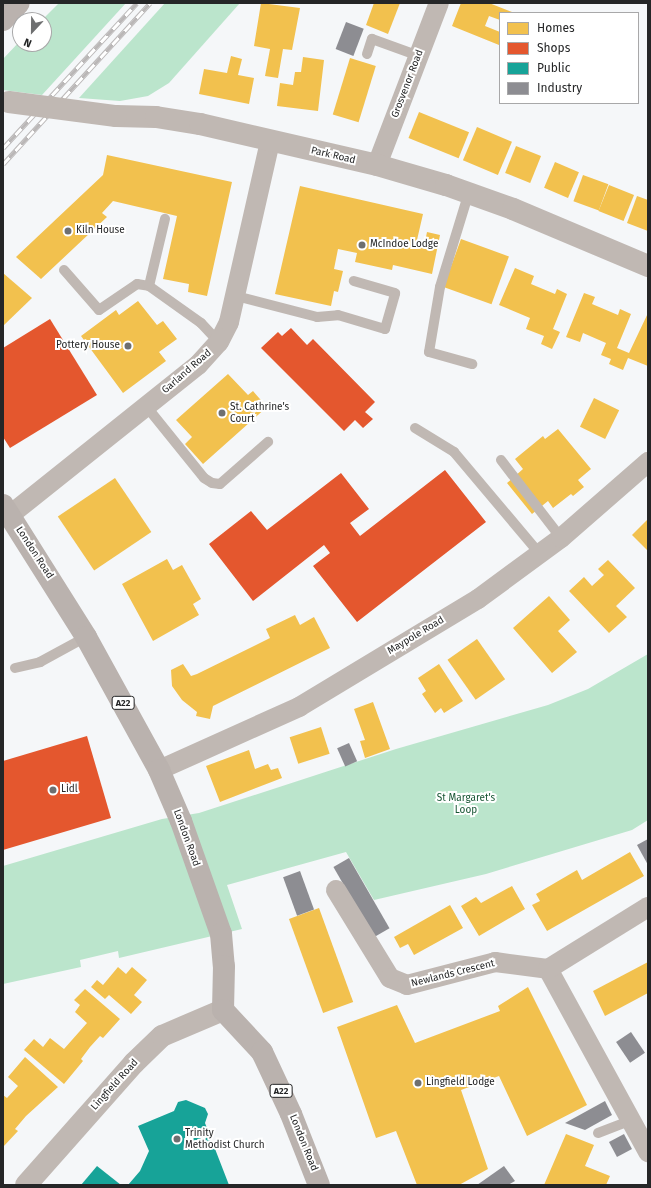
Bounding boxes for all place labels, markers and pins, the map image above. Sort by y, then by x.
place label: Kiln House [76,225,125,237]
marker: Kiln House [63,226,73,236]
place label: McIndoe Lodge [370,239,438,251]
marker: McIndoe Lodge [357,240,367,250]
place label: Pottery House [56,340,120,352]
marker: Pottery House [123,341,133,351]
place label: St. Cathrine's Court [230,401,289,424]
marker: St. Cathrine's Court [217,408,227,418]
place label: Lidl [61,784,78,796]
marker: Lidl [48,785,58,795]
place label: Lingfield Lodge [426,1077,495,1089]
marker: Lingfield Lodge [413,1078,423,1088]
place label: Trinity Methodist Church [185,1127,265,1150]
marker: Trinity Methodist Church [172,1134,182,1144]

